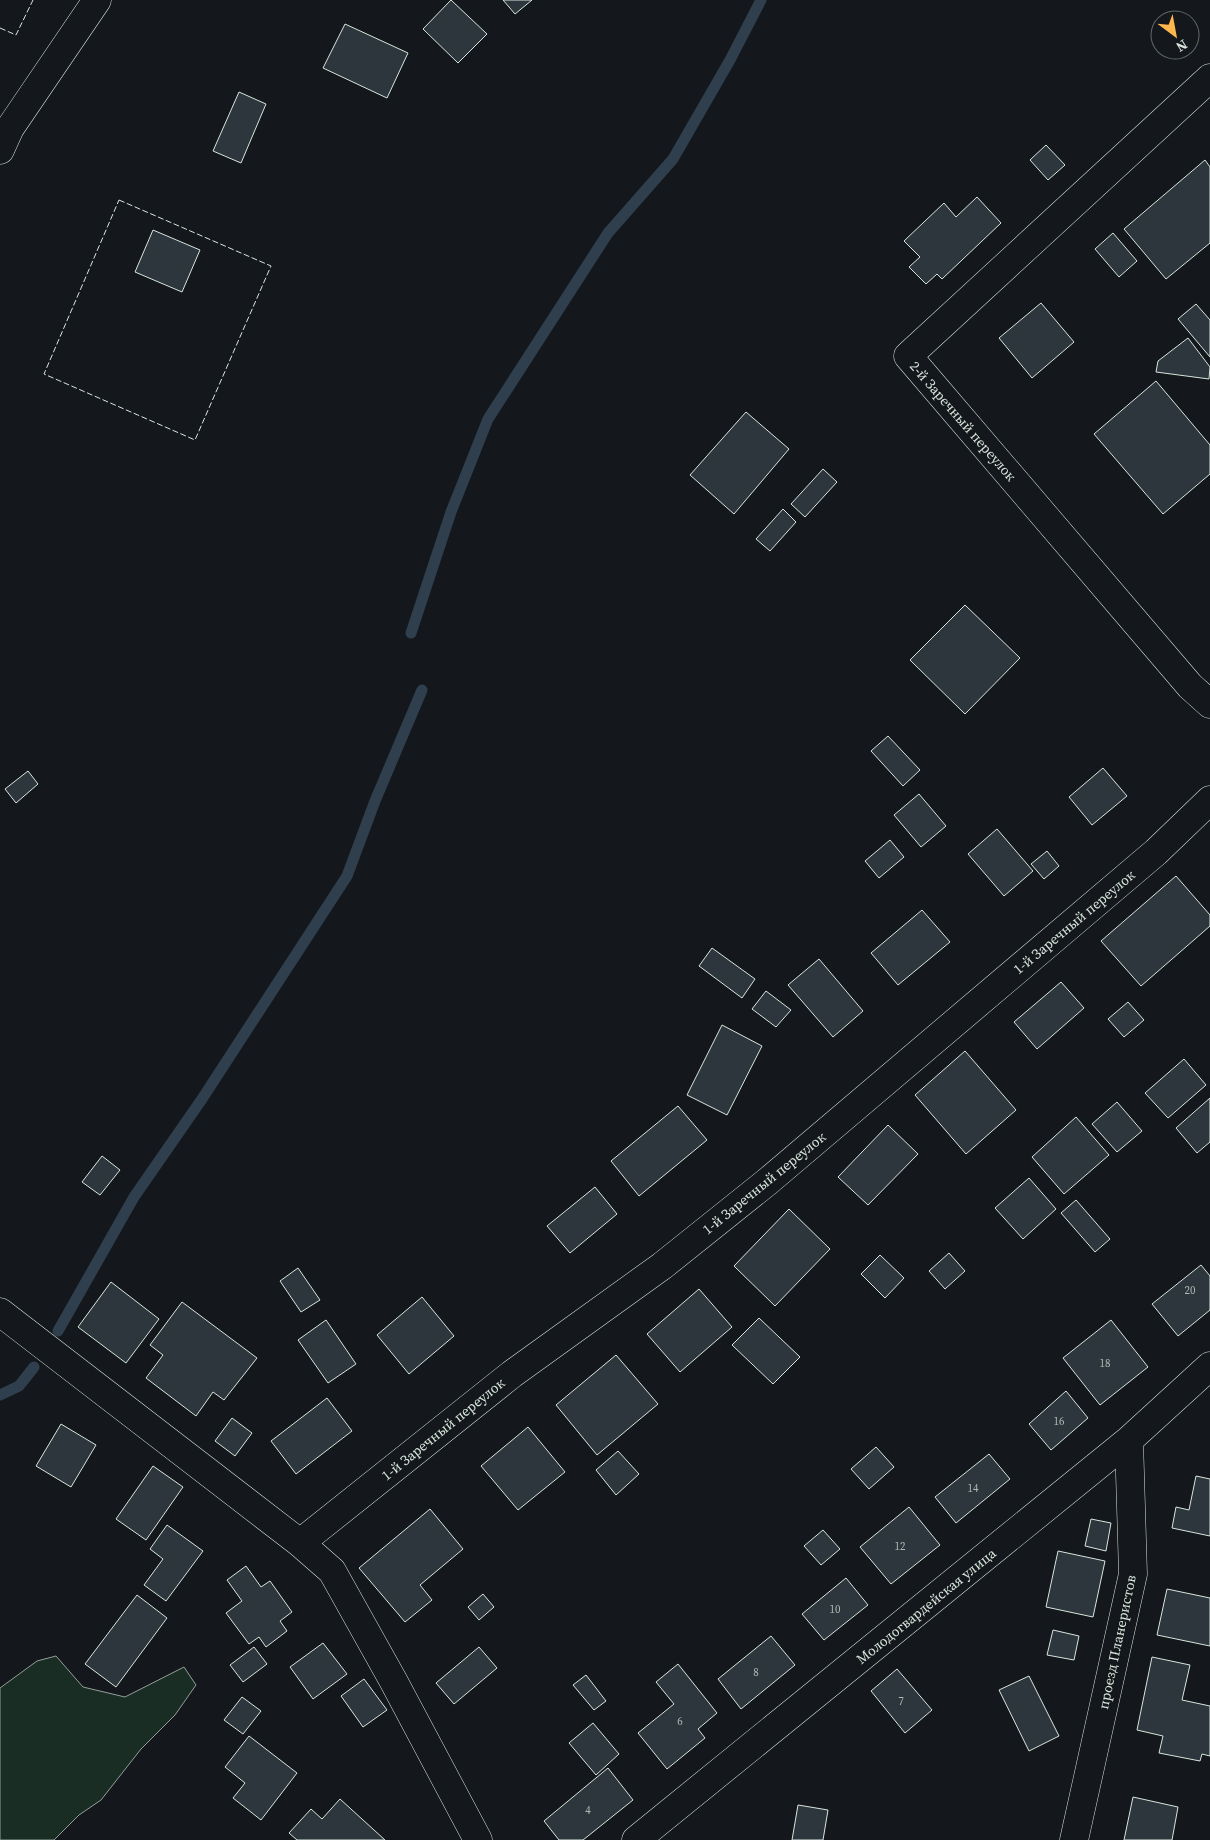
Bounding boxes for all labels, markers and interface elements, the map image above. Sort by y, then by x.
north arrow [1150,10,1200,60]
text: N [1172,35,1192,57]
street label: 2-й Заречный переулок [905,357,1021,486]
street label: 1-й Заречный переулок [1009,865,1139,979]
street label: 1-й Заречный переулок [698,1127,830,1239]
house number: 20 [1185,1283,1196,1298]
house number: 18 [1100,1356,1111,1371]
street label: 1-й Заречный переулок [377,1373,509,1485]
house number: 16 [1054,1414,1065,1429]
house number: 14 [968,1481,979,1496]
house number: 12 [895,1539,906,1554]
street label: Молодогвардейская улица [852,1543,1001,1669]
street label: проезд Планеристов [1093,1573,1141,1711]
house number: 10 [830,1602,841,1617]
house number: 8 [753,1665,759,1680]
house number: 7 [898,1694,904,1709]
house number: 6 [677,1714,683,1729]
house number: 4 [585,1803,591,1818]

